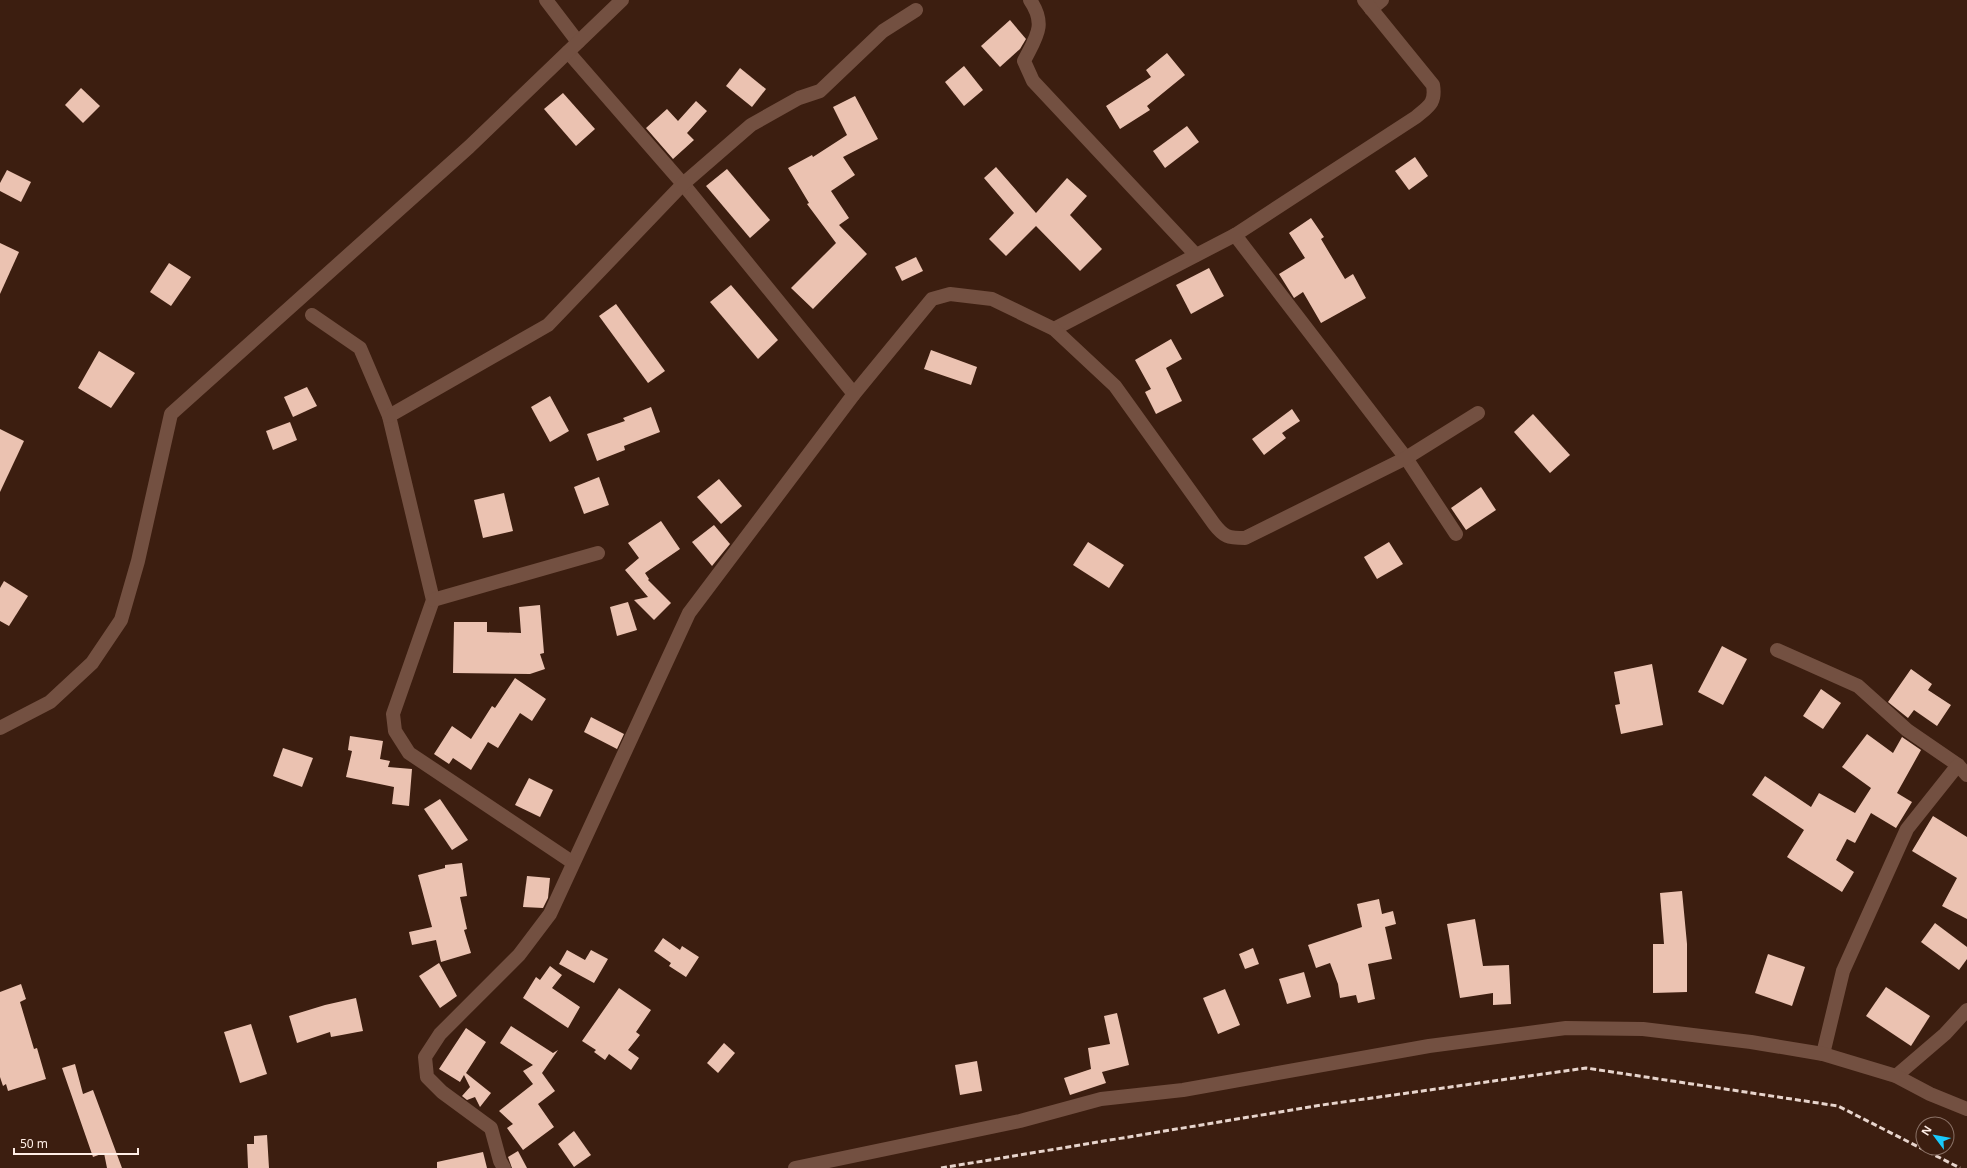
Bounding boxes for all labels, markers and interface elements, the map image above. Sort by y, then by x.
north arrow [1915,1116,1955,1156]
text: N [1917,1123,1935,1138]
scale bar [14,1130,138,1156]
text: 50 m [20,1135,48,1152]

